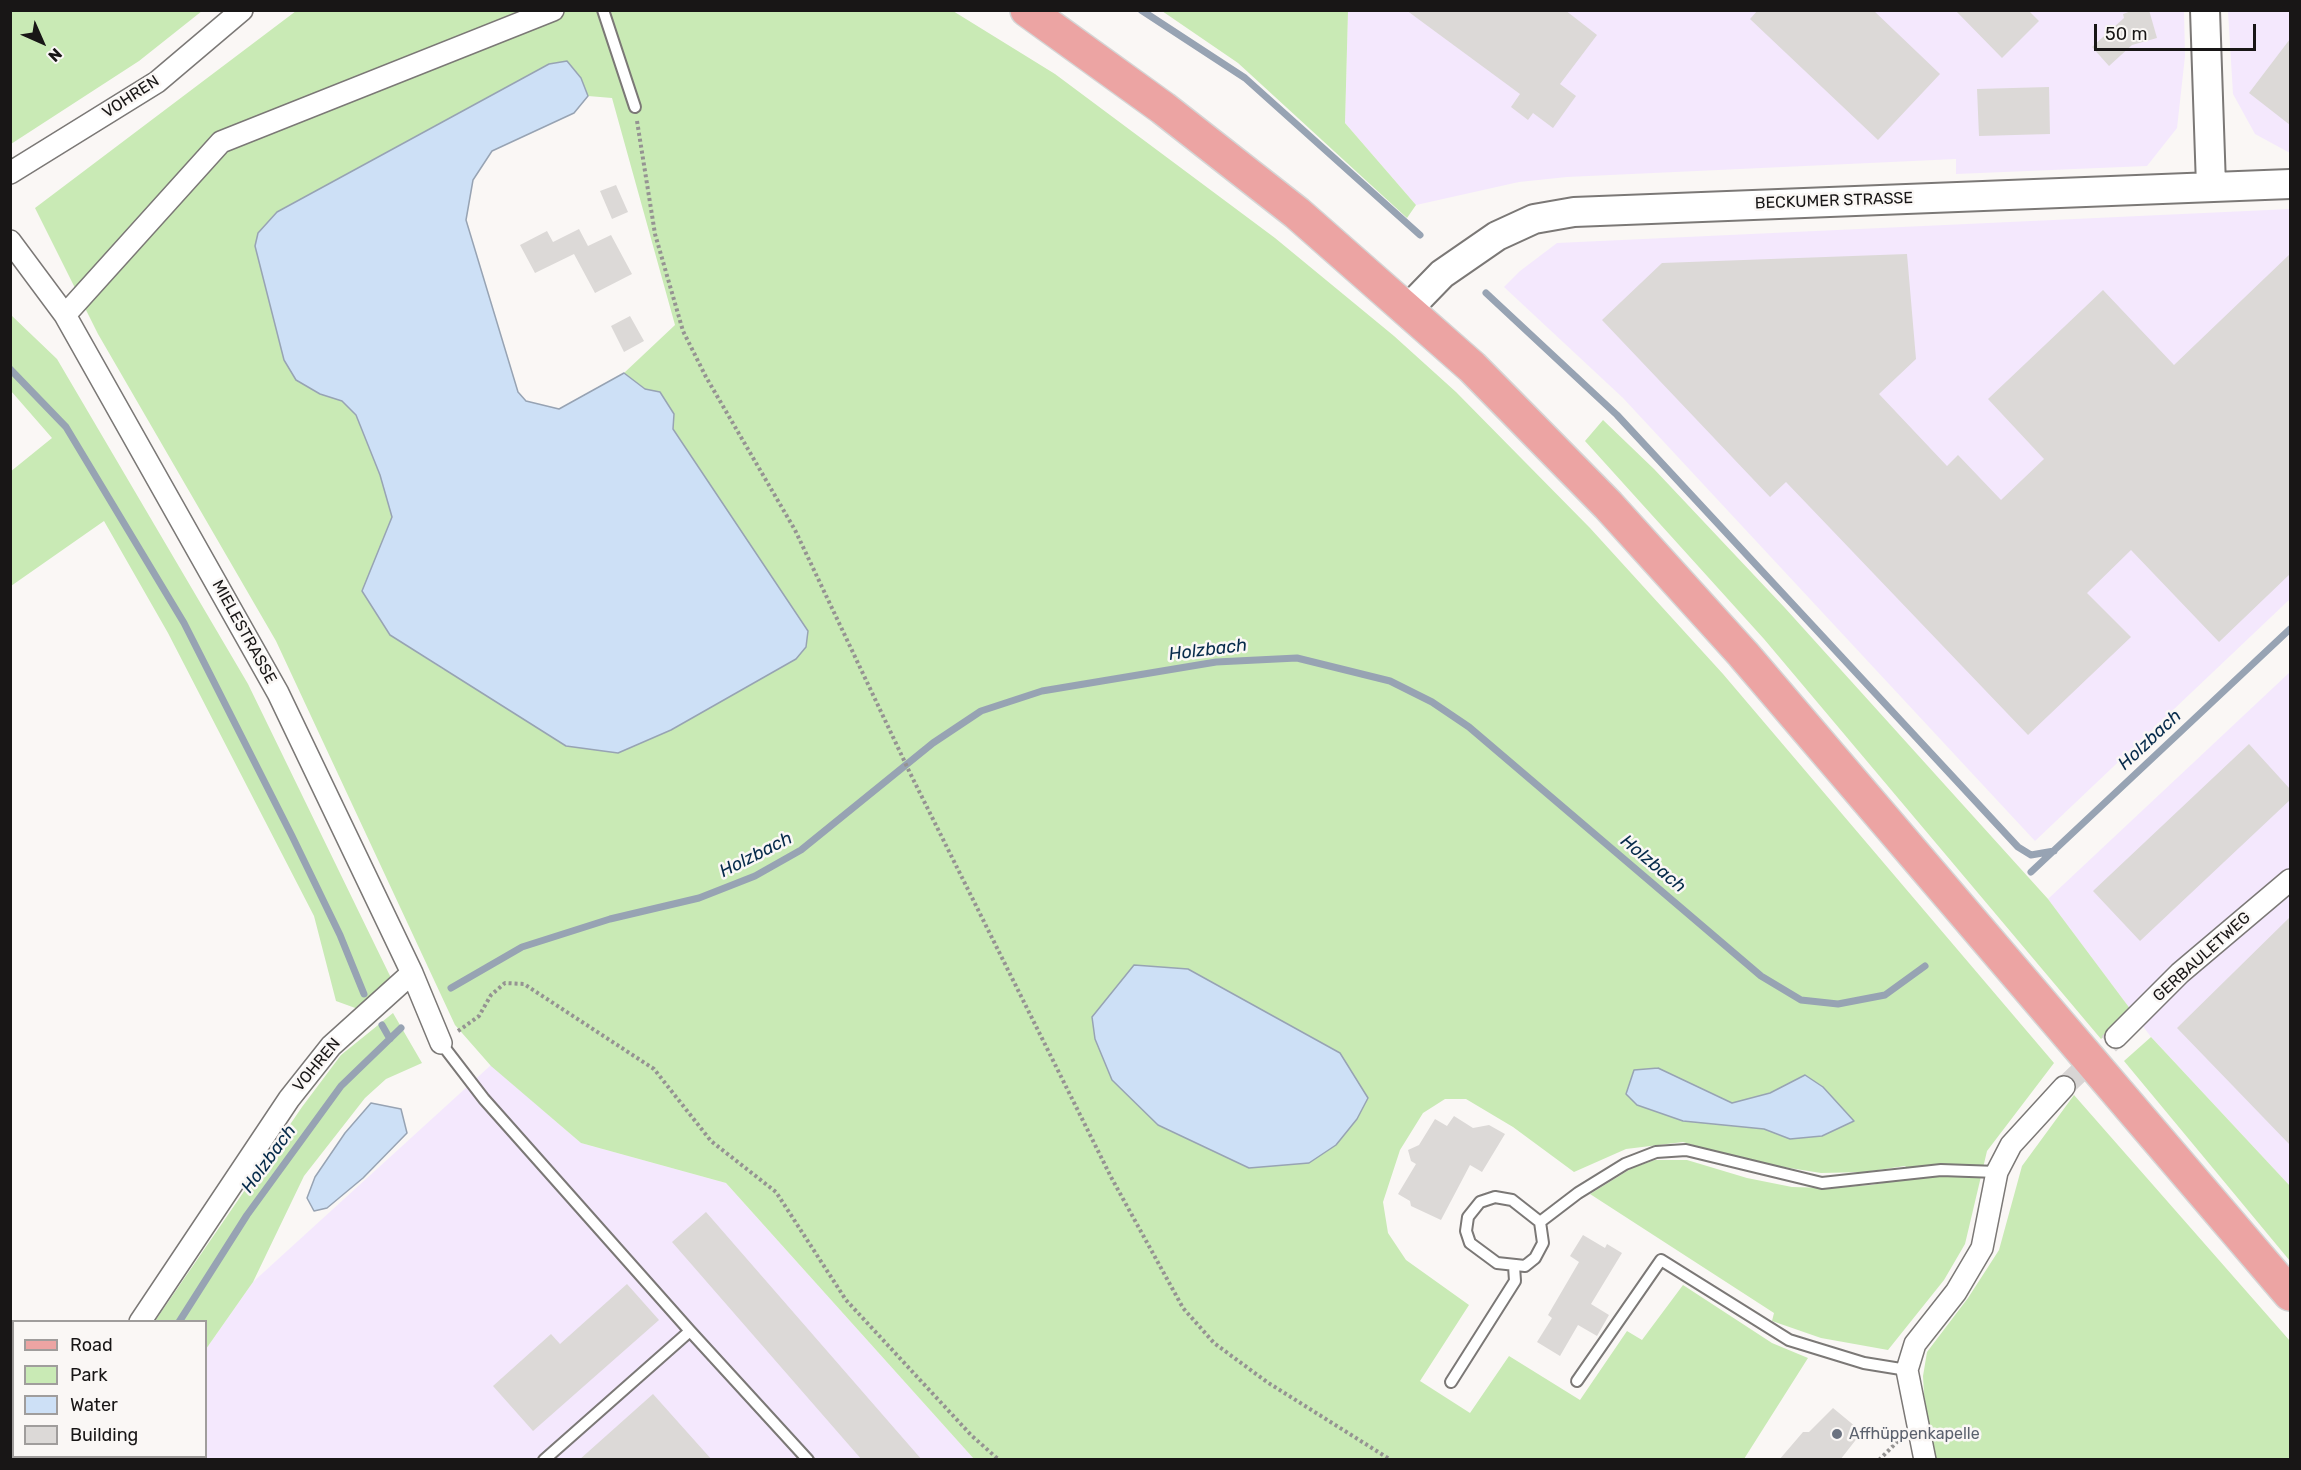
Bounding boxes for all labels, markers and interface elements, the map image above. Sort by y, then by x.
north arrow [12,12,72,72]
scale bar [2097,12,2259,50]
text: 50 m [2105,23,2148,45]
text: N [44,44,66,66]
street label: VOHREN [99,72,163,122]
street label: BECKUMER STRASSE [1755,189,1913,213]
street label: MIELESTRASSE [208,577,280,687]
water label: Holzbach [1168,634,1248,666]
water label: Holzbach [2114,705,2186,775]
water label: Holzbach [716,827,796,883]
water label: Holzbach [1616,830,1690,898]
street label: GERBAULETWEG [2149,908,2255,1006]
street label: VOHREN [289,1034,345,1096]
water label: Holzbach [237,1121,301,1197]
legend [12,1320,207,1458]
text: Road [70,1334,113,1356]
text: Park [70,1364,107,1386]
text: Water [70,1394,118,1416]
text: Building [70,1424,138,1446]
place label: Affhüppenkapelle [1849,1424,1980,1444]
marker: Affhüppenkapelle [1830,1427,1844,1441]

